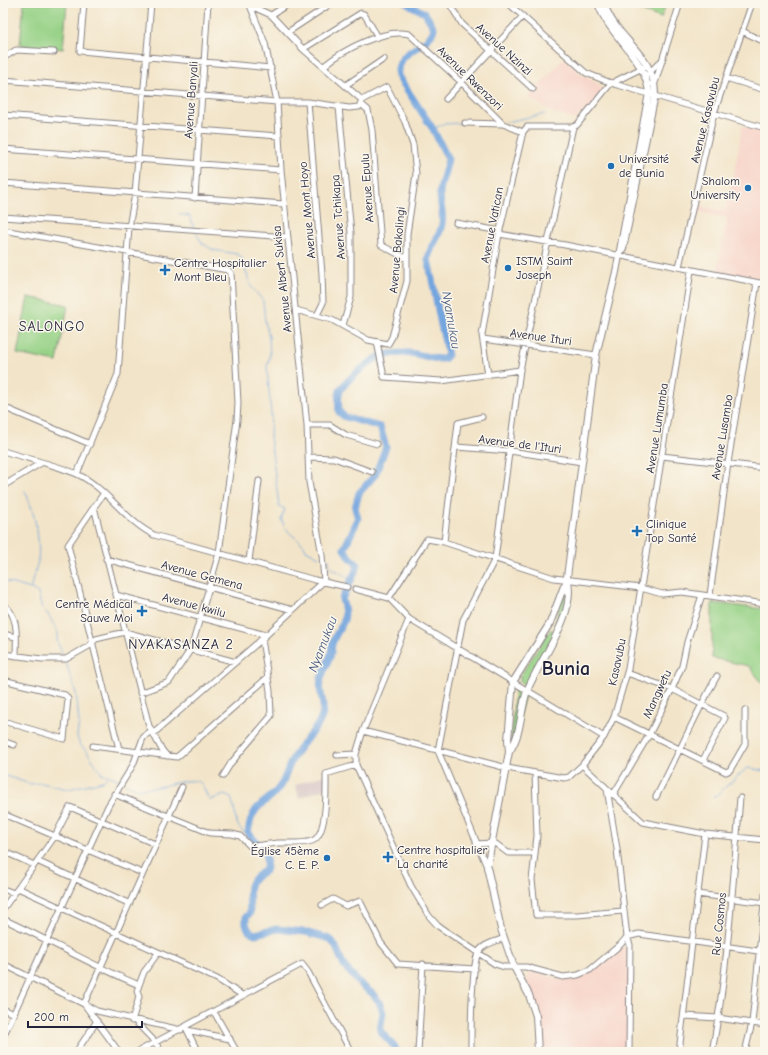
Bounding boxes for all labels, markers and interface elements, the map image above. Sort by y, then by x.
street label: Avenue Nzinzi [473,20,535,78]
street label: Avenue Rwenzori [434,43,506,113]
street label: Avenue Banyali [181,61,201,139]
street label: Avenue Kasavubu [688,75,722,165]
place label: Université de Bunia [619,152,669,180]
street label: Avenue Epulu [358,153,376,223]
street label: Avenue Mont Hoyo [296,161,318,259]
marker: Université de Bunia [606,161,616,171]
street label: Avenue Tchikapa [328,174,348,260]
place label: Shalom University [690,174,741,202]
marker: Shalom University [743,183,753,193]
street label: Avenue Vatican [478,186,506,264]
street label: Avenue Bakolingi [386,206,408,294]
street label: Avenue Albert Sukisa [269,225,295,333]
place label: ISTM Saint Joseph [516,254,573,282]
place label: Centre Hospitalier Mont Bleu [174,256,267,284]
marker: ISTM Saint Joseph [503,263,513,273]
marker: Centre Hospitalier Mont Bleu [159,264,171,276]
water label: Nyamukau [439,290,464,350]
district label: SALONGO [19,318,85,335]
street label: Avenue Ituri [509,326,573,348]
street label: Avenue Lumumba [643,382,671,474]
street label: Avenue Lusambo [708,393,736,481]
street label: Avenue de l'Ituri [478,432,562,456]
place label: Clinique Top Santé [646,517,696,545]
marker: Clinique Top Santé [631,525,643,537]
street label: Avenue Gemena [160,557,244,593]
street label: Avenue kwilu [161,590,227,620]
place label: Centre Médical Sauve Moi [55,597,133,625]
marker: Centre Médical Sauve Moi [136,605,148,617]
water label: Nyamukau [305,614,340,674]
district label: NYAKASANZA 2 [128,636,234,653]
street label: Kasavubu [605,637,629,687]
district label: Bunia [542,657,590,680]
street label: Mangwetu [640,668,674,720]
place label: Centre hospitalier La charité [397,843,487,871]
place label: Église 45ème C. E. P. [251,844,319,872]
marker: Centre hospitalier La charité [382,851,394,863]
marker: Église 45ème C. E. P. [322,853,332,863]
street label: Rue Cosmos [709,892,729,956]
scale bar [28,1003,142,1029]
text: 200 m [34,1010,69,1024]

